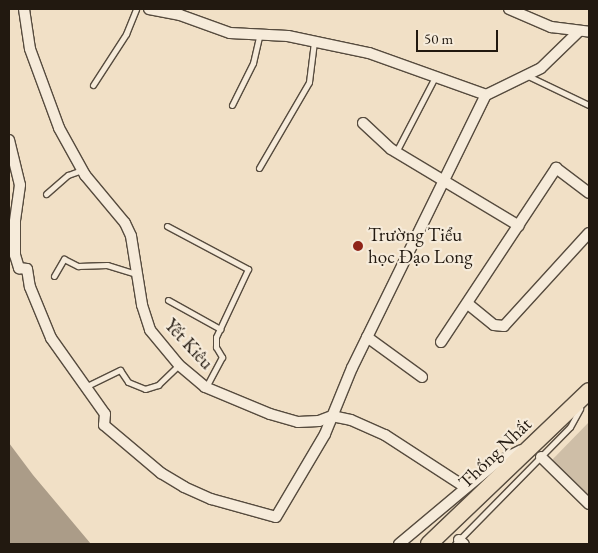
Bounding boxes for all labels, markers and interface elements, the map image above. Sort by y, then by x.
scale bar [418,20,500,52]
text: 50 m [424,29,453,48]
place label: Trường Tiểu học Đạo Long [368,224,473,268]
marker: Trường Tiểu học Đạo Long [352,240,364,252]
street label: Yết Kiêu [160,314,218,374]
street label: Thống Nhất [454,413,536,493]

